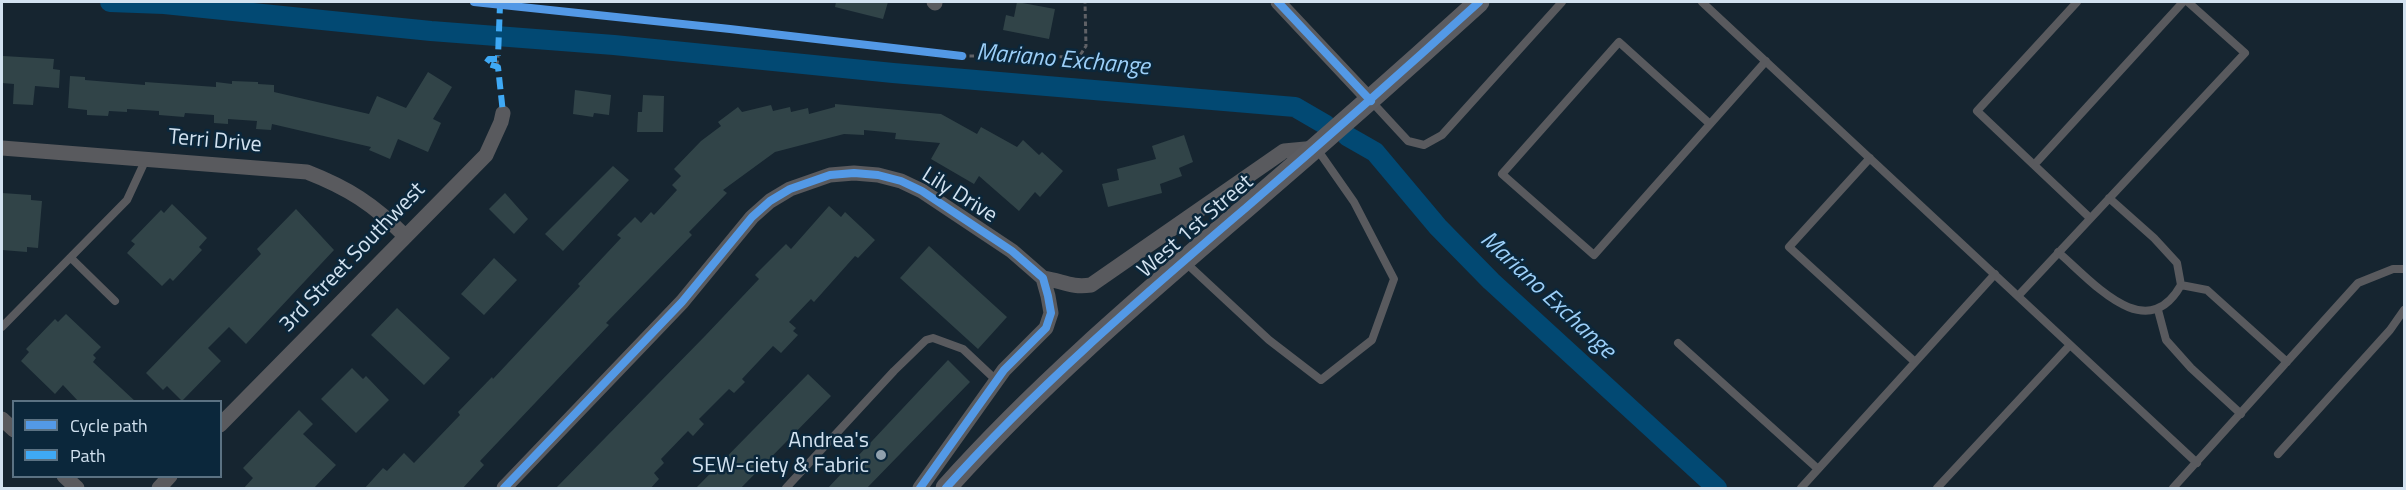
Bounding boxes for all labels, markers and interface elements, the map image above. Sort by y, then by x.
water label: Mariano Exchange [975,39,1151,83]
street label: Terri Drive [167,125,263,159]
street label: Lily Drive [916,163,1002,229]
street label: West 1st Street [1133,170,1259,284]
street label: 3rd Street Southwest [275,178,431,338]
water label: Mariano Exchange [1474,226,1620,366]
legend [12,400,222,478]
text: Cycle path [70,412,148,439]
place label: Andrea's SEW-ciety & Fabric [692,429,869,481]
text: Path [70,442,106,469]
marker: Andrea's SEW-ciety & Fabric [874,448,888,462]

